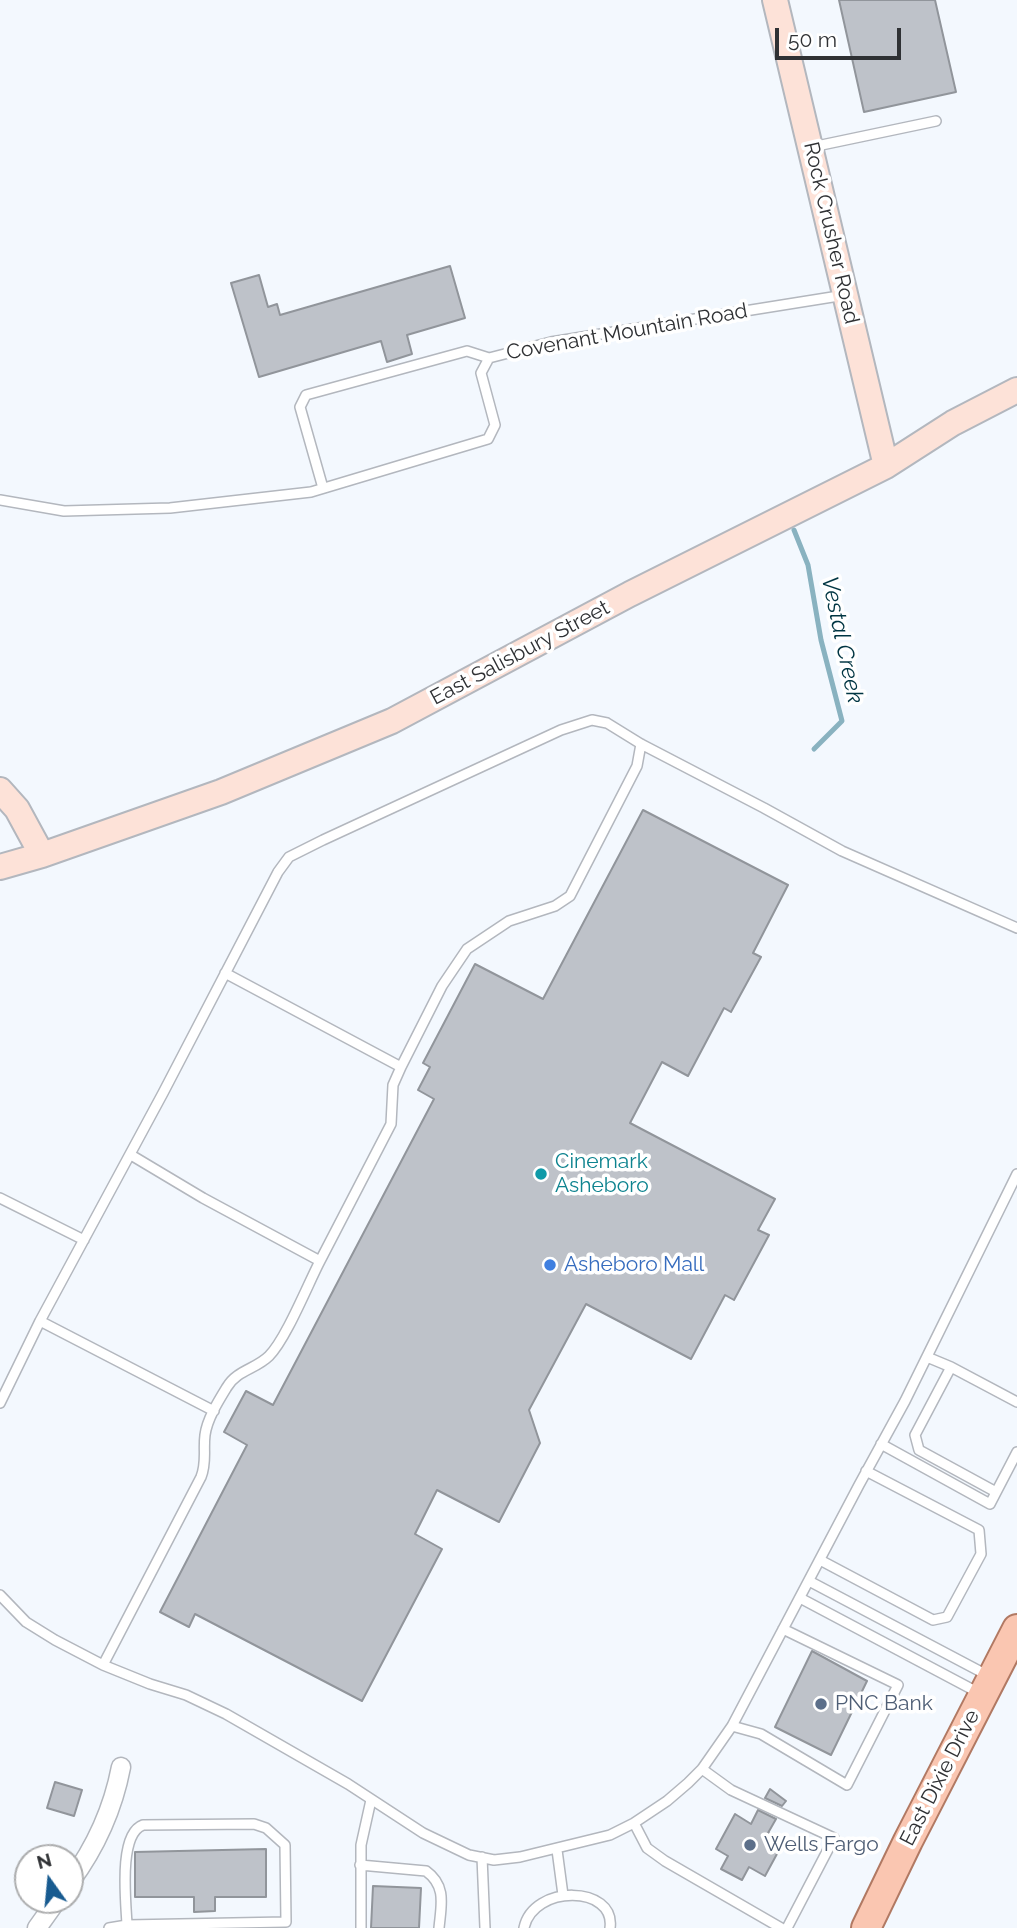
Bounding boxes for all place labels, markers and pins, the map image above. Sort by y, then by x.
place label: Cinemark Asheboro [555,1149,649,1199]
marker: Cinemark Asheboro [533,1166,549,1182]
place label: Asheboro Mall [564,1252,704,1278]
marker: Asheboro Mall [542,1257,558,1273]
place label: PNC Bank [835,1691,933,1717]
marker: PNC Bank [813,1696,829,1712]
place label: Wells Fargo [764,1832,879,1858]
marker: Wells Fargo [742,1837,758,1853]

